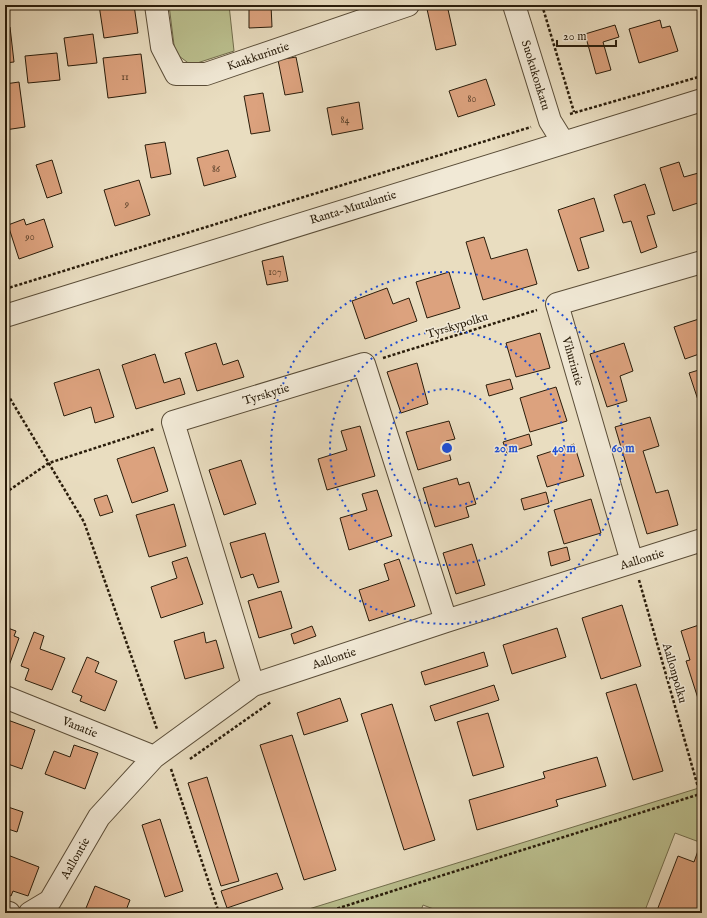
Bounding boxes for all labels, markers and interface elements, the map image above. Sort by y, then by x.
scale bar [557,22,616,48]
text: 20 m [563,29,586,44]
street label: Suokukonkatu [518,38,553,112]
street label: Kaakkurintie [225,39,292,74]
house number: 11 [121,71,129,84]
house number: 80 [468,93,476,106]
house number: 84 [341,114,350,127]
house number: 86 [212,163,221,176]
street label: Ranta-Mutalantie [308,187,399,228]
house number: 9 [124,198,129,211]
house number: 90 [24,231,35,244]
house number: 107 [268,266,282,279]
street label: Tyrskypolku [424,309,490,343]
street label: Vihurintie [558,334,587,388]
street label: Tyrskytie [241,380,292,409]
centre of rings [440,441,454,455]
text: 20 m [494,441,518,456]
text: 40 m [552,441,577,456]
text: 60 m [612,441,635,456]
street label: Aallontie [617,546,667,574]
street label: Aallonpolku [658,641,690,705]
street label: Aallontie [309,644,359,673]
street label: Vanatie [59,713,100,741]
street label: Aallontie [57,834,94,883]

